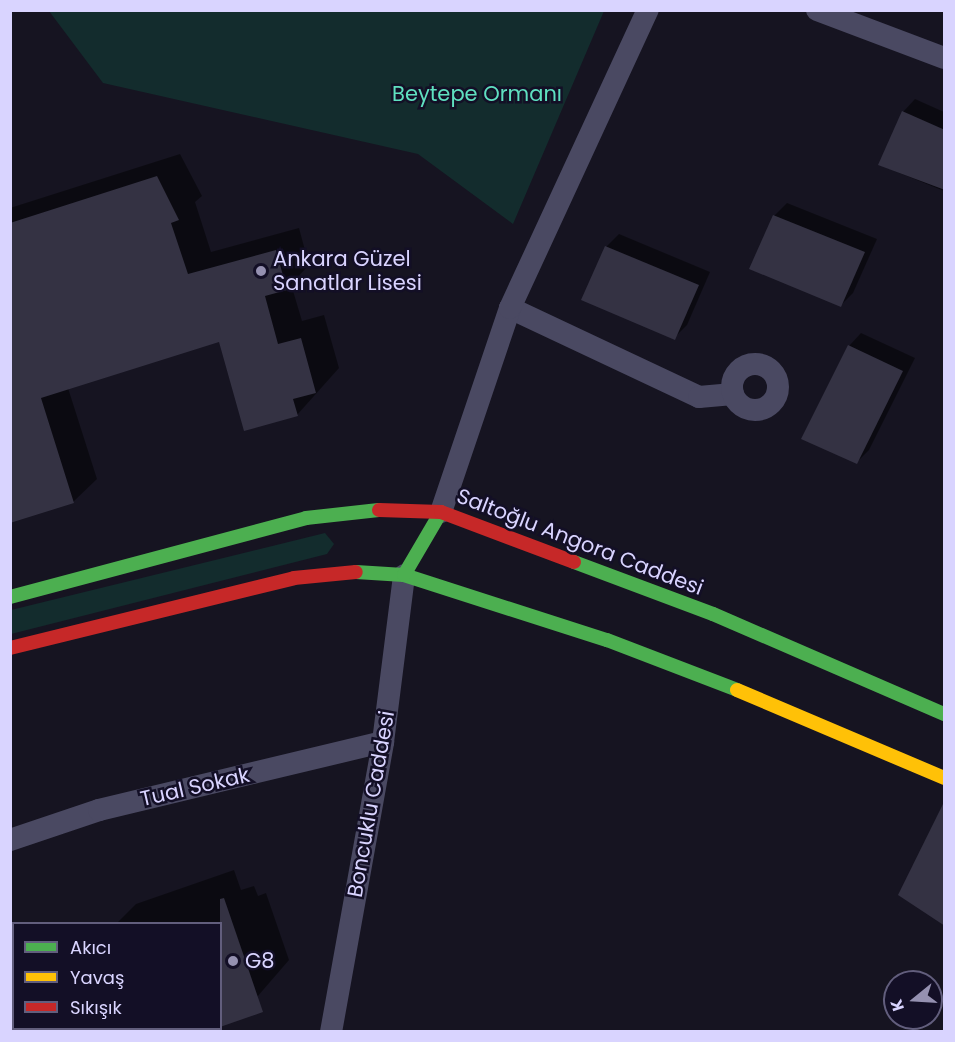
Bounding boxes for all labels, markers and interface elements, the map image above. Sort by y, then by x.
park label: Beytepe Ormanı [392,81,562,107]
place label: Ankara Güzel Sanatlar Lisesi [273,246,422,296]
marker: Ankara Güzel Sanatlar Lisesi [254,264,268,278]
street label: Saltoğlu Angora Caddesi [453,483,707,601]
street label: Boncuklu Caddesi [342,709,400,899]
street label: Tual Sokak [138,762,252,812]
legend [12,922,222,1030]
text: Akıcı [70,935,111,960]
place label: G8 [245,948,275,974]
marker: G8 [226,954,240,968]
text: Yavaş [70,965,124,990]
north arrow [883,970,943,1030]
text: Sıkışık [70,995,122,1020]
text: K [885,996,910,1014]

